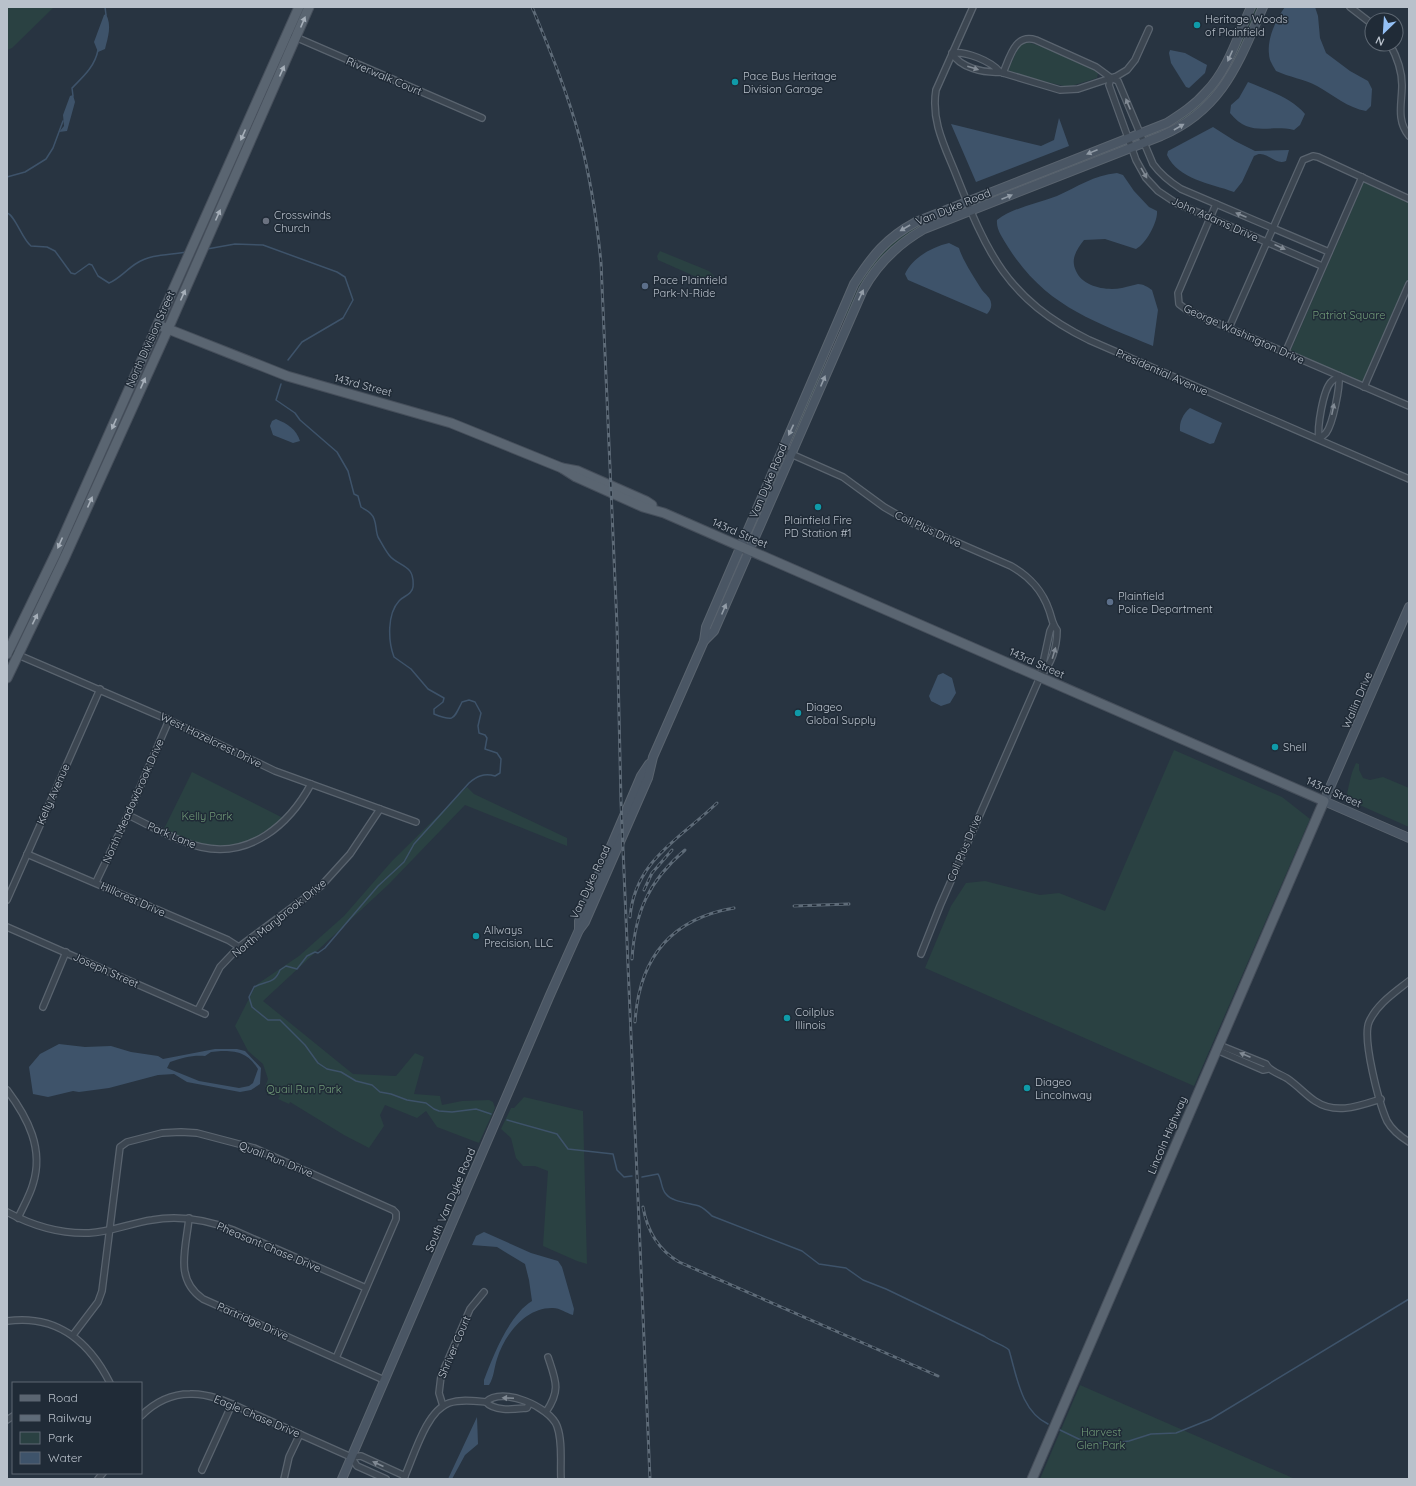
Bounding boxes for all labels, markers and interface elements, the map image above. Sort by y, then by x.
place label: Heritage Woods of Plainfield [1205,12,1288,39]
north arrow [1364,12,1404,52]
one-way arrow [300,17,306,28]
marker: Heritage Woods of Plainfield [1192,20,1202,30]
text: N [1373,33,1386,49]
one-way arrow [1226,50,1232,62]
street label: Riverwalk Court [344,54,424,98]
one-way arrow [279,65,285,77]
one-way arrow [967,65,979,71]
place label: Pace Bus Heritage Division Garage [743,69,837,96]
marker: Pace Bus Heritage Division Garage [730,77,740,87]
one-way arrow [1124,98,1130,110]
one-way arrow [1174,124,1185,131]
one-way arrow [240,129,246,141]
one-way arrow [1086,149,1098,155]
one-way arrow [1140,167,1147,179]
street label: Van Dyke Road [914,186,992,228]
one-way arrow [1002,194,1014,200]
street label: John Adams Drive [1169,194,1261,244]
place label: Crosswinds Church [274,208,331,235]
one-way arrow [215,209,221,220]
one-way arrow [1235,212,1247,218]
marker: Crosswinds Church [261,216,271,226]
one-way arrow [899,225,911,232]
one-way arrow [1275,245,1287,251]
place label: Pace Plainfield Park-N-Ride [653,273,727,300]
marker: Pace Plainfield Park-N-Ride [640,281,650,291]
street label: North Division Street [122,288,178,389]
one-way arrow [180,289,186,300]
one-way arrow [858,289,864,300]
street label: George Washington Drive [1181,301,1307,367]
park label: Patriot Square [1313,308,1385,322]
street label: Presidential Avenue [1114,345,1210,399]
street label: 143rd Street [333,371,394,399]
one-way arrow [820,375,826,386]
one-way arrow [140,377,146,389]
one-way arrow [1331,403,1337,416]
one-way arrow [111,419,117,430]
one-way arrow [788,424,794,436]
street label: Van Dyke Road [746,442,790,520]
one-way arrow [87,496,93,507]
marker: Plainfield Fire PD Station #1 [813,502,823,512]
street label: Coil Plus Drive [893,508,963,550]
place label: Plainfield Fire PD Station #1 [784,513,852,540]
street label: 143rd Street [710,515,770,551]
one-way arrow [57,537,63,549]
place label: Plainfield Police Department [1118,589,1213,616]
marker: Plainfield Police Department [1105,597,1115,607]
one-way arrow [721,603,727,614]
one-way arrow [32,614,38,625]
street label: 143rd Street [1007,645,1067,682]
one-way arrow [1051,646,1057,658]
street label: Wallin Drive [1339,669,1375,731]
place label: Diageo Global Supply [806,700,876,727]
marker: Diageo Global Supply [793,708,803,718]
street label: West Hazelcrest Drive [158,709,264,771]
street label: North Meadowbrook Drive [99,737,167,865]
place label: Shell [1283,740,1307,754]
marker: Shell [1270,742,1280,752]
street label: Kelly Avenue [33,761,73,827]
street label: 143rd Street [1304,774,1364,811]
park label: Kelly Park [182,809,233,823]
street label: Coil Plus Drive [944,812,984,884]
street label: Park Lane [146,819,198,851]
street label: Van Dyke Road [567,843,613,921]
street label: North Marybrook Drive [229,876,329,960]
street label: Hillcrest Drive [98,878,168,920]
place label: Allways Precision, LLC [484,923,553,950]
marker: Allways Precision, LLC [471,931,481,941]
street label: Joseph Street [71,949,141,991]
place label: Coilplus Illinois [795,1005,834,1032]
marker: Coilplus Illinois [782,1013,792,1023]
one-way arrow [1239,1052,1251,1059]
place label: Diageo Lincolnway [1035,1075,1092,1102]
park label: Quail Run Park [266,1082,342,1096]
marker: Diageo Lincolnway [1022,1083,1032,1093]
street label: Lincoln Highway [1144,1094,1190,1176]
street label: Quail Run Drive [237,1138,315,1180]
street label: South Van Dyke Road [422,1146,478,1254]
street label: Pheasant Chase Drive [215,1219,323,1275]
street label: Partridge Drive [215,1299,291,1343]
street label: Shriver Court [435,1314,473,1380]
legend [12,1382,142,1474]
text: Road [48,1390,78,1405]
street label: Eagle Chase Drive [212,1392,302,1440]
one-way arrow [502,1394,514,1401]
text: Railway [48,1410,92,1425]
park label: Harvest Glen Park [1077,1425,1126,1452]
text: Park [48,1430,73,1445]
text: Water [48,1450,83,1465]
one-way arrow [373,1461,384,1467]

